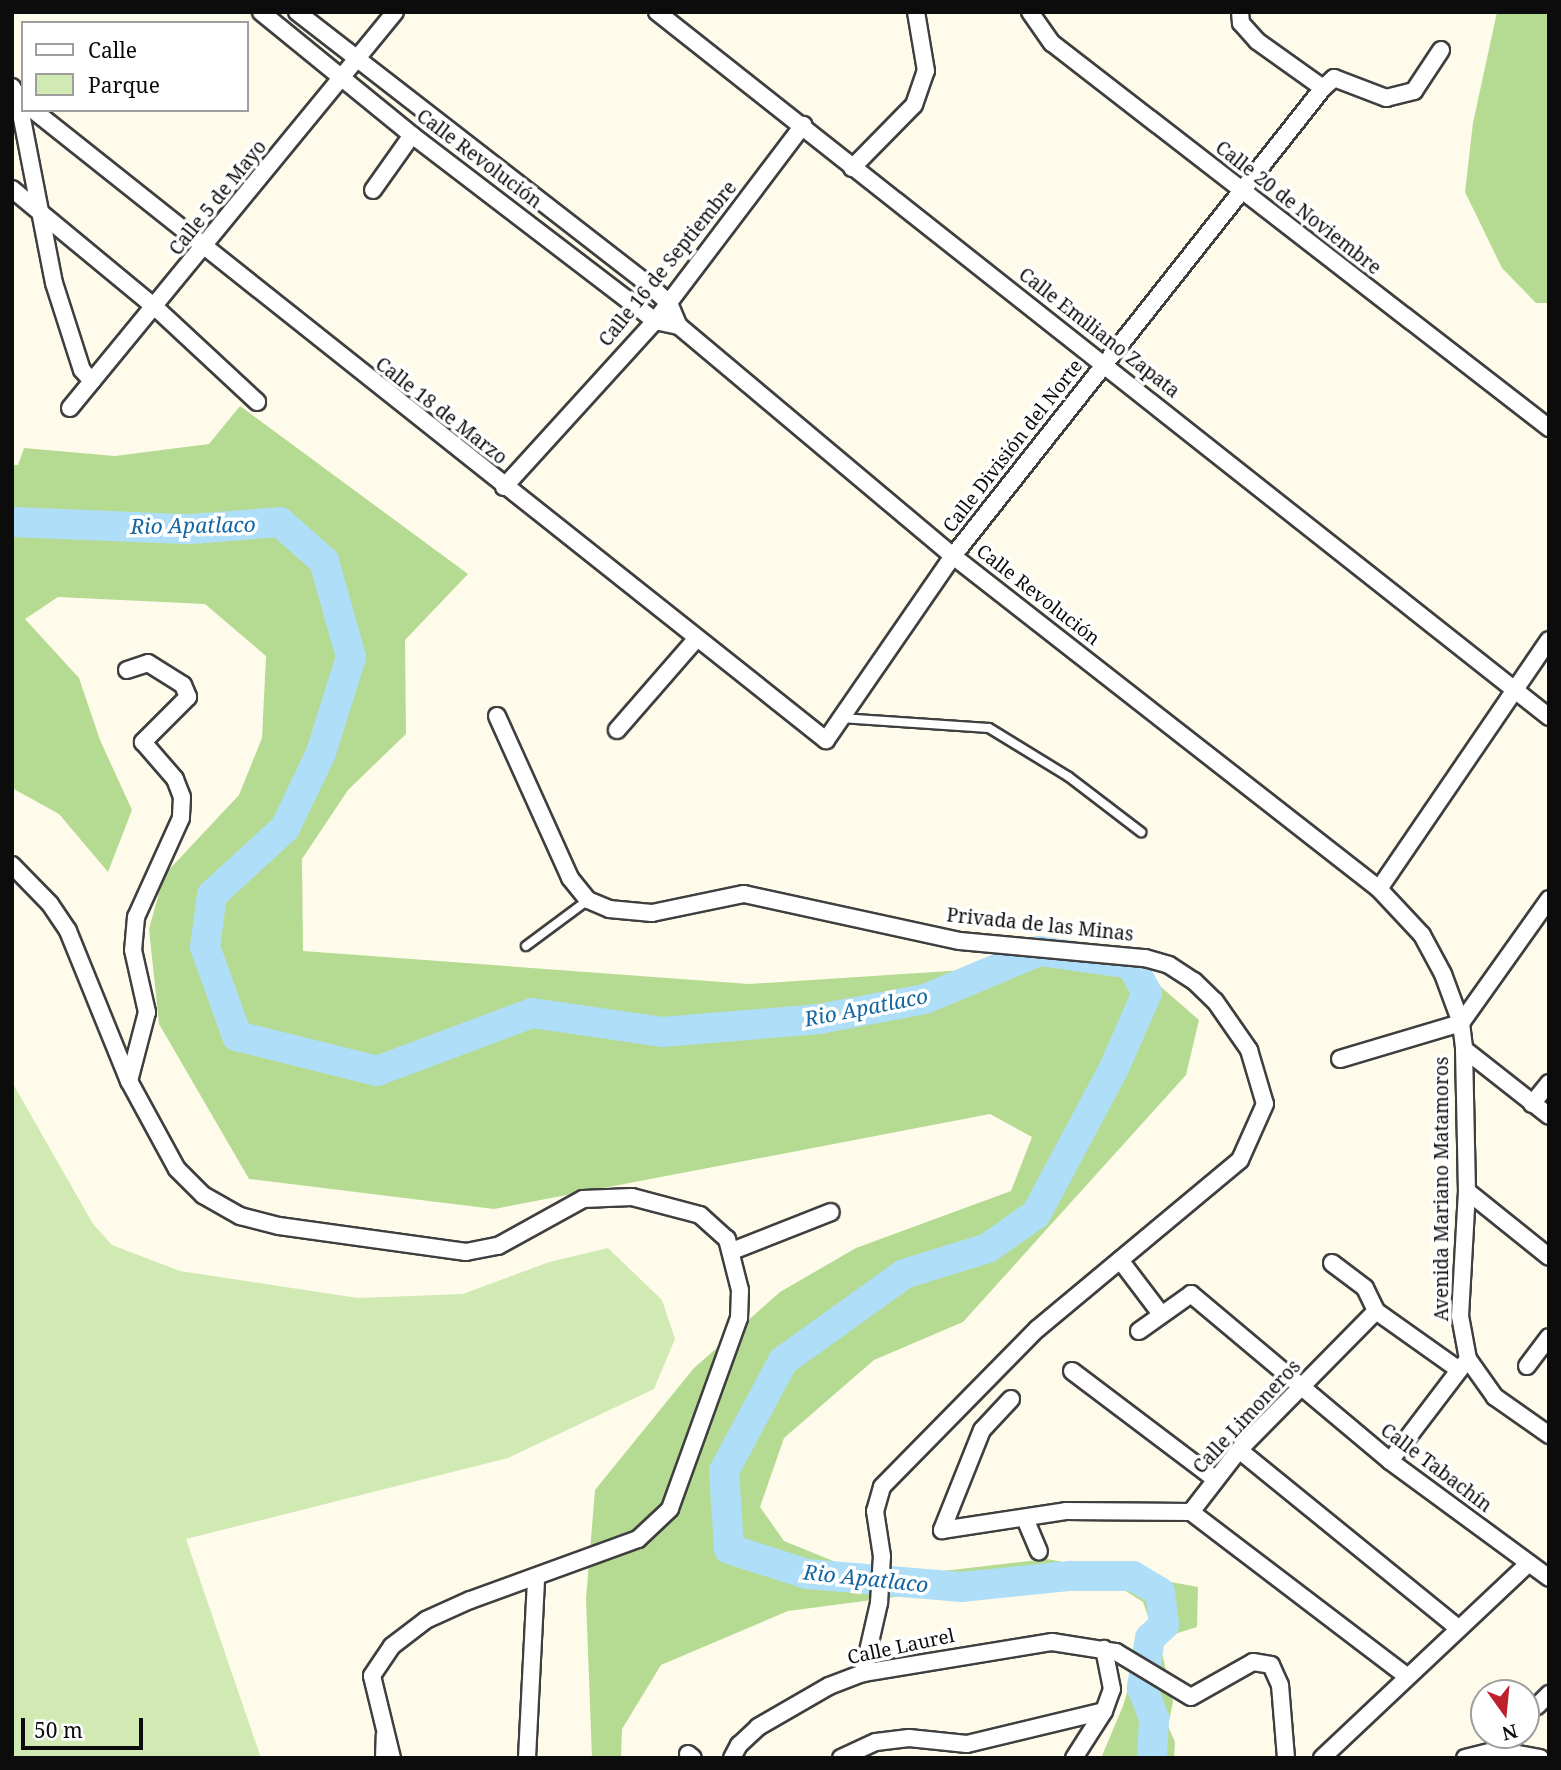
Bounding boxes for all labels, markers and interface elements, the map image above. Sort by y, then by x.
legend [21,21,248,112]
text: Calle [88,36,137,64]
text: Parque [88,71,160,99]
street label: Calle Revolución [412,105,546,213]
street label: Calle 5 de Mayo [165,136,271,260]
street label: Calle 20 de Noviembre [1211,136,1385,280]
street label: Calle 16 de Septiembre [594,177,742,351]
street label: Calle Emiliano Zapata [1014,263,1184,403]
street label: Calle 18 de Marzo [371,353,511,469]
street label: Calle División del Norte [938,355,1088,537]
water label: Rio Apatlaco [130,511,256,539]
street label: Calle Revolución [972,540,1104,650]
street label: Privada de las Minas [945,904,1135,946]
water label: Rio Apatlaco [802,983,930,1031]
street label: Avenida Mariano Matamoros [1431,1057,1453,1321]
street label: Calle Limoneros [1189,1355,1305,1479]
street label: Calle Tabachín [1376,1419,1496,1517]
water label: Rio Apatlaco [802,1559,930,1597]
street label: Calle Laurel [845,1625,957,1669]
north arrow [1470,1679,1540,1749]
scale bar [24,1704,147,1748]
text: 50 m [34,1716,83,1744]
text: N [1499,1718,1521,1747]

